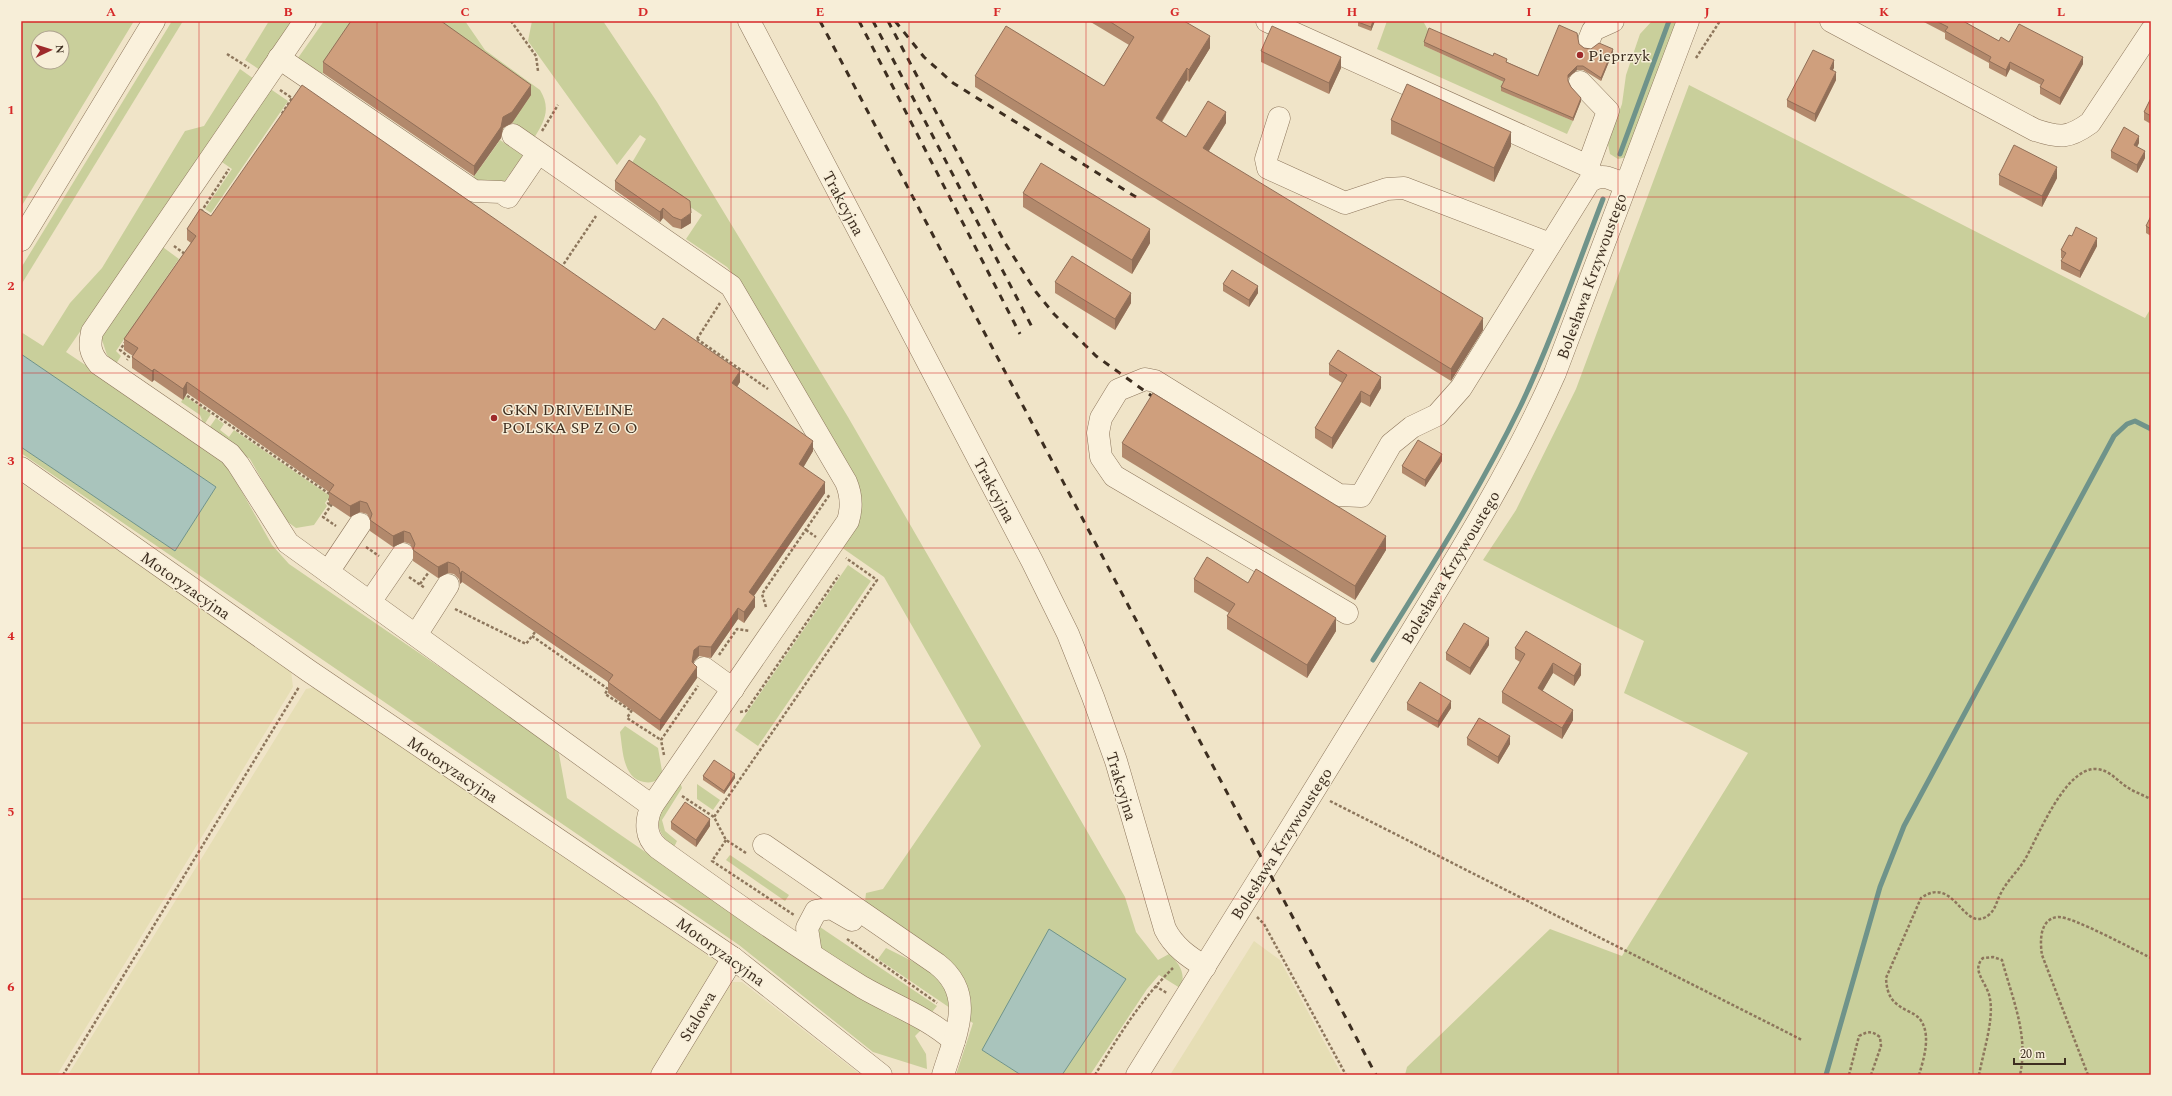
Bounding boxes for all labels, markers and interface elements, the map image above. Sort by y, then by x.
text: A [106,2,116,22]
text: B [283,2,293,22]
text: C [460,2,470,22]
text: D [638,2,648,22]
text: E [816,2,825,22]
text: F [993,2,1001,22]
text: G [1170,2,1180,22]
text: H [1347,2,1358,22]
text: I [1526,2,1532,22]
text: J [1704,2,1710,22]
text: K [1879,2,1889,22]
text: L [2057,2,2065,22]
north arrow [30,30,70,70]
text: N [51,44,68,54]
place label: Pieprzyk [1588,44,1651,68]
marker: Pieprzyk [1575,50,1585,60]
text: 1 [7,100,15,120]
street label: Trakcyjna [816,167,870,240]
street label: Bolesława Krzywoustego [1551,190,1633,363]
text: 2 [7,276,15,296]
place label: GKN DRIVELINE POLSKA SP Z O O [502,398,638,440]
marker: GKN DRIVELINE POLSKA SP Z O O [489,413,499,423]
text: 3 [7,451,15,471]
street label: Trakcyjna [967,454,1021,527]
street label: Bolesława Krzywoustego [1395,486,1506,649]
street label: Motoryzacyjna [135,546,236,626]
text: 4 [7,626,15,646]
street label: Motoryzacyjna [402,730,503,809]
street label: Trakcyjna [1099,749,1143,824]
street label: Bolesława Krzywoustego [1225,763,1338,924]
text: 5 [7,802,15,822]
street label: Motoryzacyjna [671,911,770,993]
text: 6 [7,977,15,997]
street label: Stalowa [673,986,722,1046]
scale bar [2014,1040,2065,1066]
text: 20 m [2020,1045,2045,1064]

